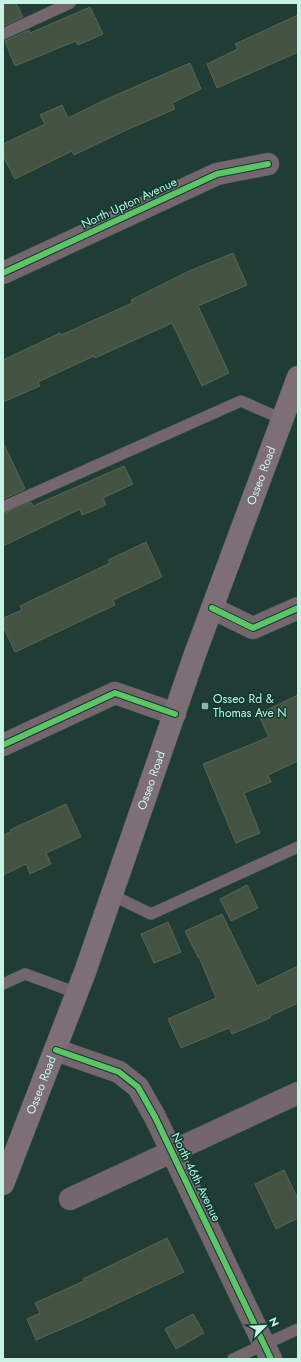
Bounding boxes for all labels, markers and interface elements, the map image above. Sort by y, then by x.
street label: North Upton Avenue [78,173,180,233]
street label: Osseo Road [242,444,280,508]
place label: Osseo Rd & Thomas Ave N [213,690,287,722]
marker: Osseo Rd & Thomas Ave N [200,701,210,711]
street label: Osseo Road [133,748,170,812]
street label: Osseo Road [22,1053,61,1117]
street label: North 46th Avenue [167,1130,225,1224]
north arrow [245,1306,285,1346]
text: N [265,1315,283,1329]

